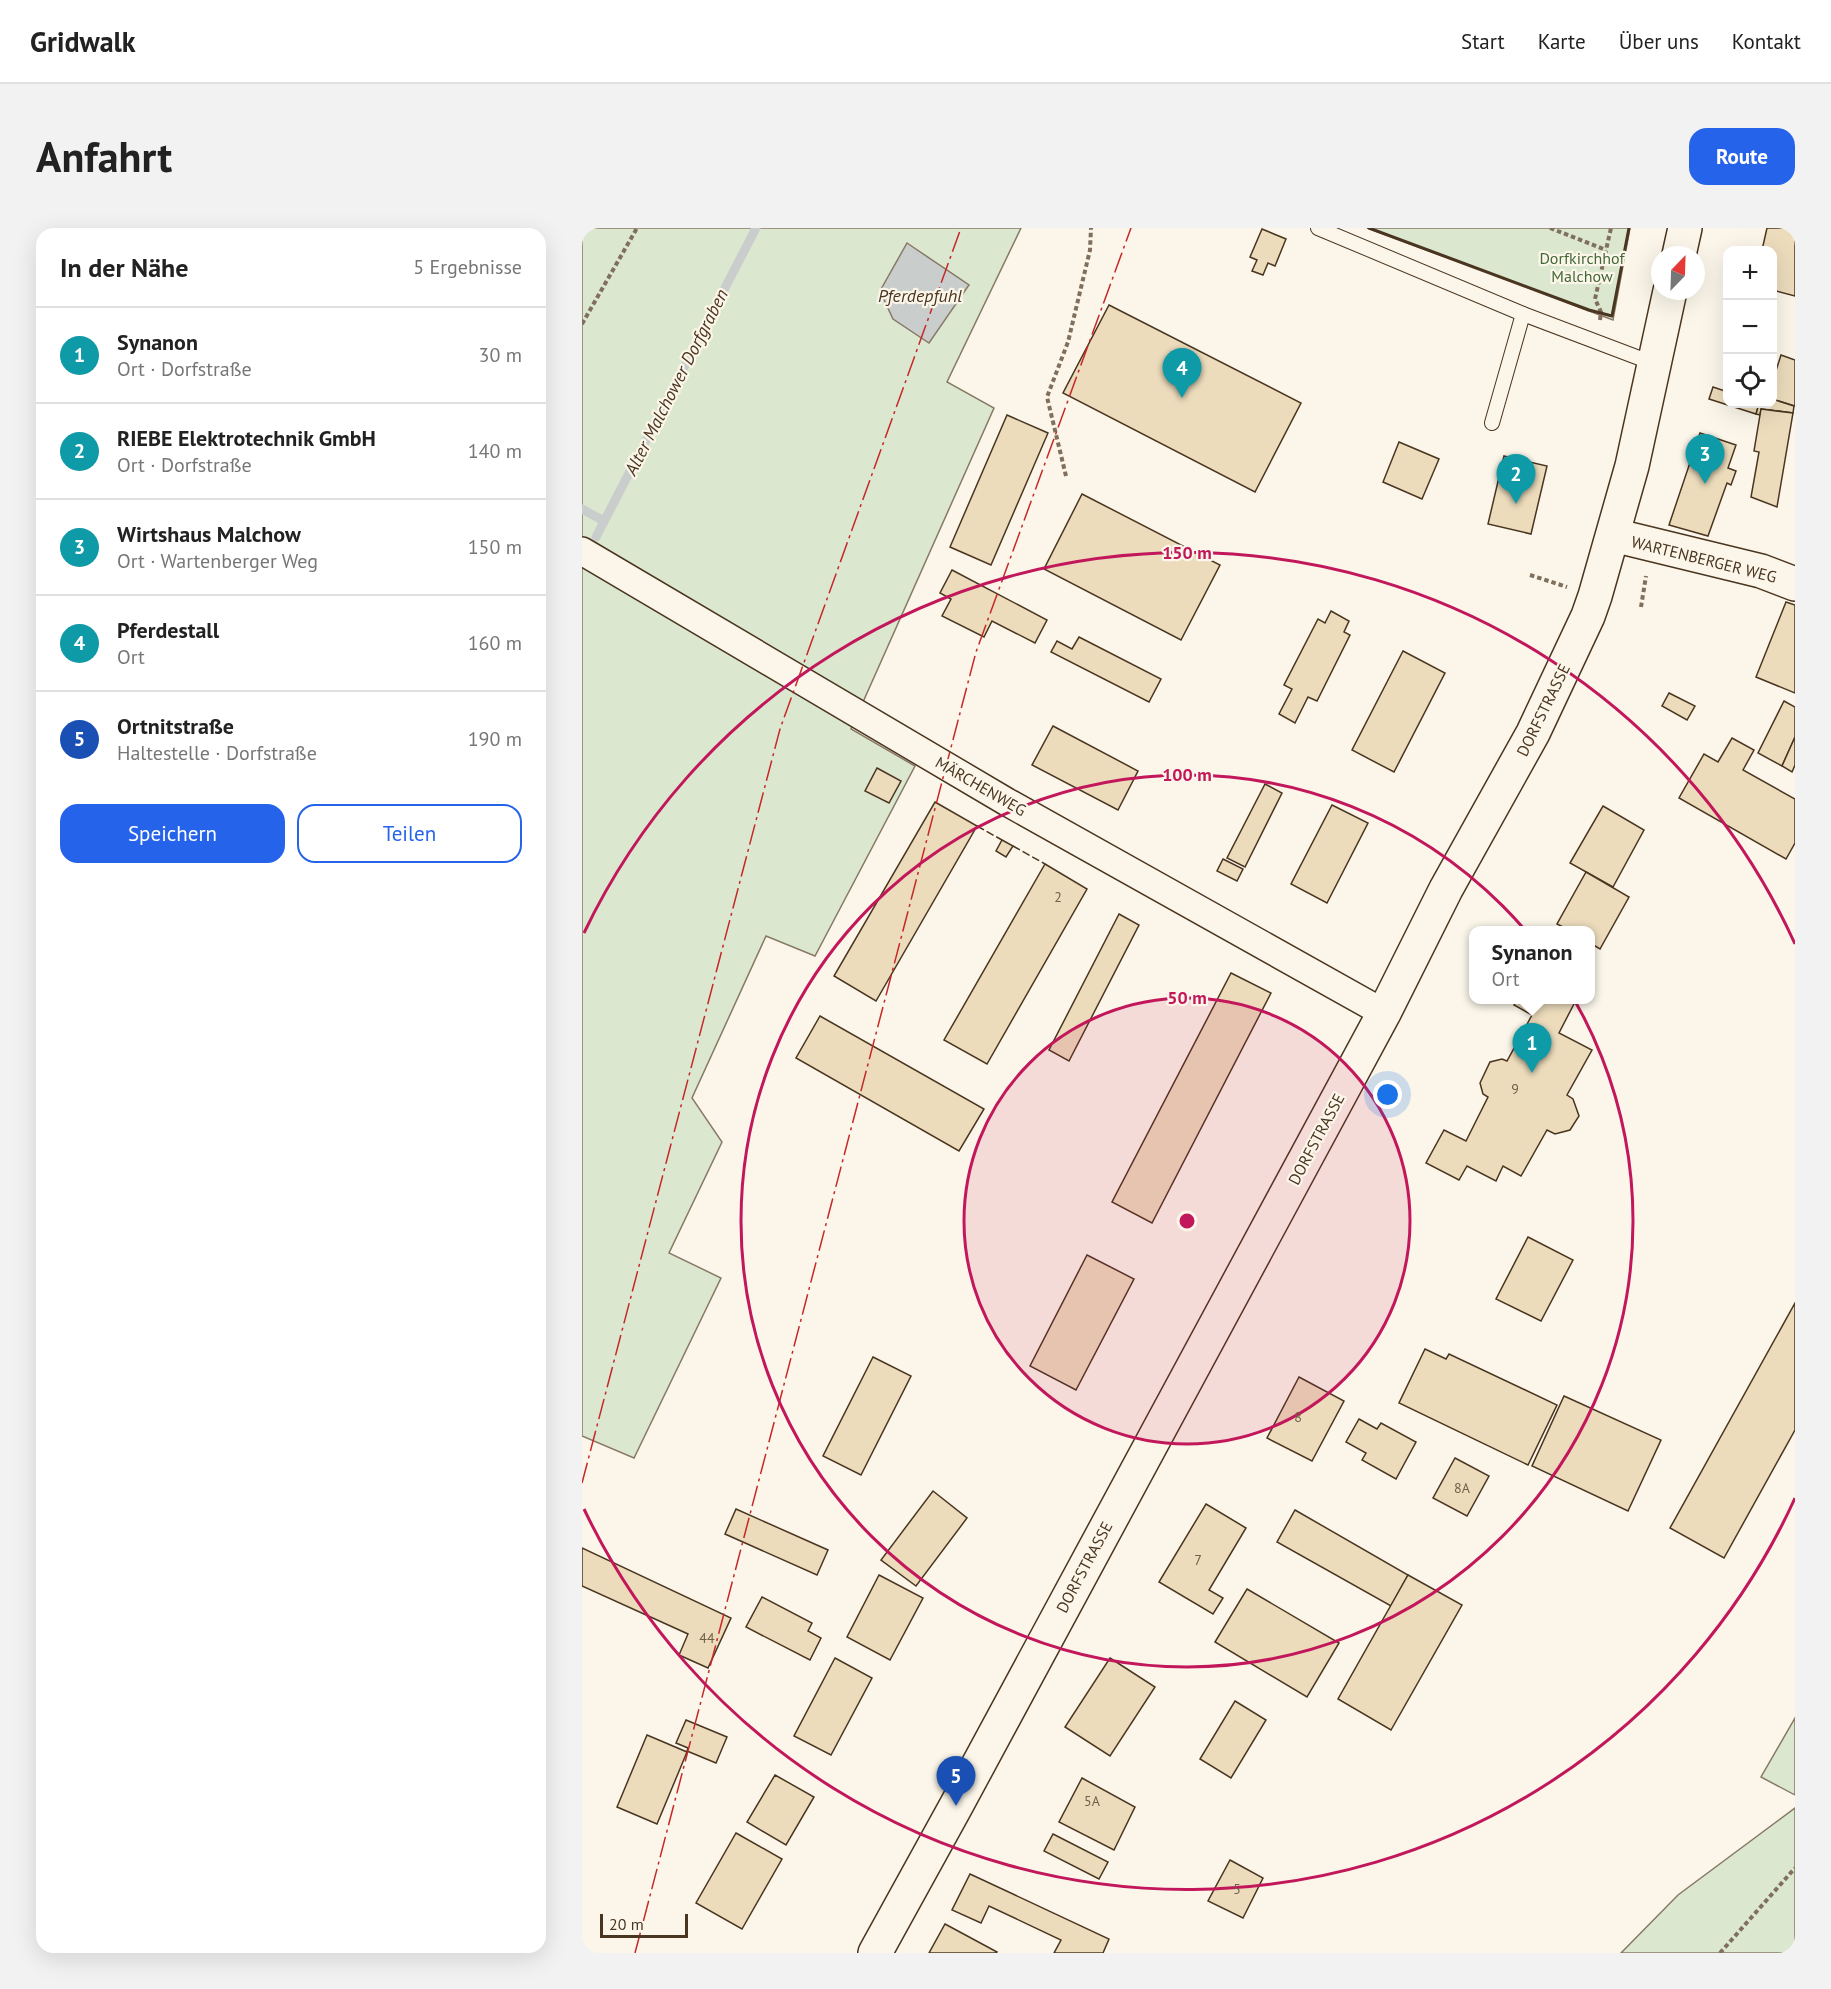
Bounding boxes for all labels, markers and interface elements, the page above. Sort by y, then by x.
text: Gridwalk [30,23,136,60]
text: Start [1461,28,1505,55]
text: Karte [1538,28,1586,55]
text: Über uns [1619,28,1699,55]
text: Kontakt [1732,28,1801,55]
button: Route [1689,128,1795,185]
text: Anfahrt [36,129,172,184]
north arrow [1651,246,1705,300]
map controls [1723,246,1777,408]
button: + [1723,246,1777,300]
park label: Dorfkirchhof Malchow [1539,248,1625,286]
text: In der Nähe [60,251,188,284]
text: 5 Ergebnisse [413,254,522,280]
water label: Pferdepfuhl [878,284,962,307]
water label: Alter Malchower Dorfgraben [619,285,733,480]
button: − [1723,300,1777,354]
text: Synanon [117,328,198,356]
text: 1 [74,342,85,368]
text: 30 m [479,342,522,368]
pin: 4 [1162,348,1202,398]
button: locate [1723,354,1777,408]
text: Ort · Dorfstraße [117,356,252,382]
text: RIEBE Elektrotechnik GmbH [117,424,376,452]
pin: 3 [1686,434,1724,484]
text: 2 [74,438,85,464]
text: 140 m [468,438,522,464]
text: Ort · Dorfstraße [117,452,252,478]
pin: 2 [1496,454,1536,504]
text: Wirtshaus Malchow [117,520,301,548]
street label: WARTENBERGER WEG [1629,531,1779,587]
text: 3 [74,534,85,560]
text: 150 m [468,534,522,560]
text: 150 m [1162,541,1212,564]
text: Ort · Wartenberger Weg [117,548,318,574]
text: Pferdestall [117,616,219,644]
text: 4 [74,630,85,656]
text: 160 m [468,630,522,656]
text: Ort [117,644,145,670]
street label: DORFSTRASSE [1512,660,1574,760]
text: Ortnitstraße [117,712,234,740]
text: 5 [74,726,85,752]
text: 190 m [468,726,522,752]
text: Haltestelle · Dorfstraße [117,740,317,766]
street label: MÄRCHENWEG [932,752,1030,820]
text: 100 m [1162,763,1212,786]
button: Speichern [60,804,285,863]
button: Teilen [297,804,522,863]
house number: 2 [1054,888,1062,906]
popup [1469,926,1595,1004]
text: Synanon [1492,938,1572,966]
text: Ort [1492,966,1519,992]
text: 50 m [1167,986,1207,1009]
pin: 1 [1512,1024,1552,1073]
your location [1373,1080,1402,1109]
house number: 9 [1511,1080,1519,1098]
street label: DORFSTRASSE [1284,1090,1348,1188]
centre of rings [1177,1211,1197,1231]
house number: 8 [1294,1408,1302,1426]
house number: 8A [1454,1479,1471,1497]
street label: DORFSTRASSE [1052,1518,1116,1616]
house number: 7 [1194,1551,1202,1569]
house number: 44 [699,1629,715,1647]
pin: 5 [936,1756,976,1806]
house number: 5A [1084,1792,1101,1810]
house number: 5 [1233,1880,1241,1898]
scale bar [600,1911,688,1938]
text: 20 m [609,1914,644,1934]

